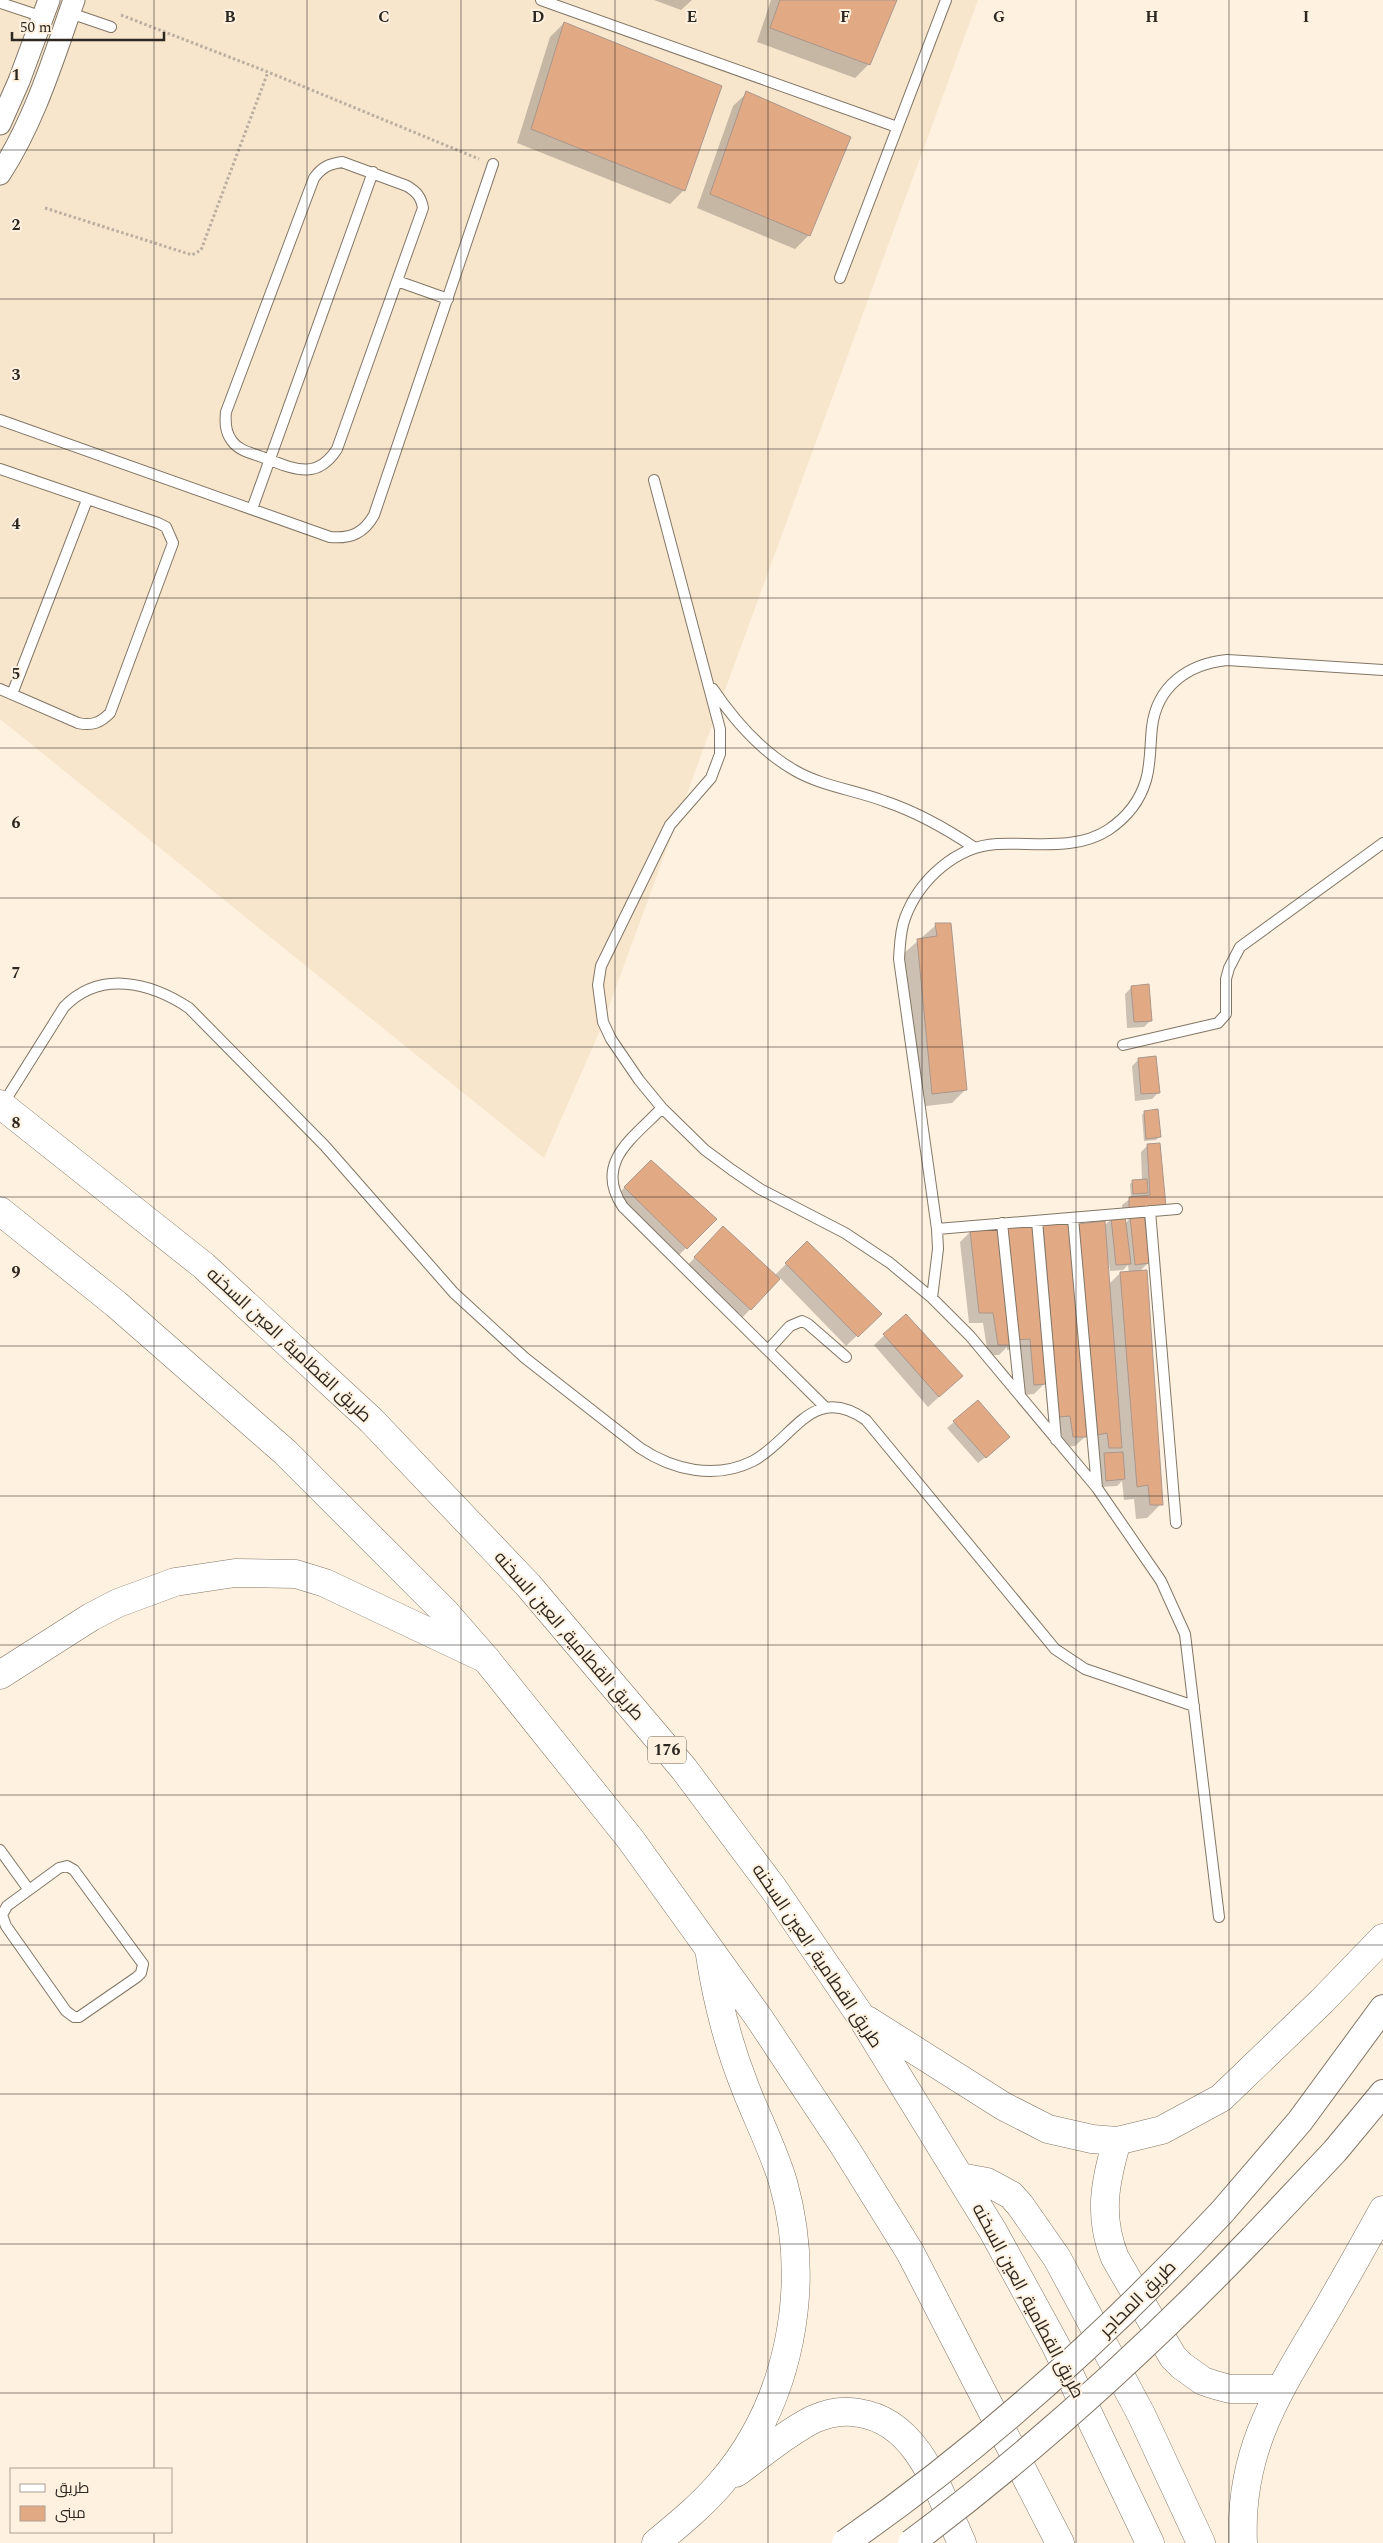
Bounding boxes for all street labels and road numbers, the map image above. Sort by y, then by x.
street label: طريق القطامية, العين السخنه [200,1261,378,1429]
street label: طريق القطامية, العين السخنه [487,1545,651,1727]
road number: 176 [648,1736,686,1764]
street label: طريق القطامية, العين السخنه [745,1858,889,2054]
street label: طريق القطامية, العين السخنه [965,2199,1091,2403]
street label: طريق المحاجر [1093,2254,1183,2344]

